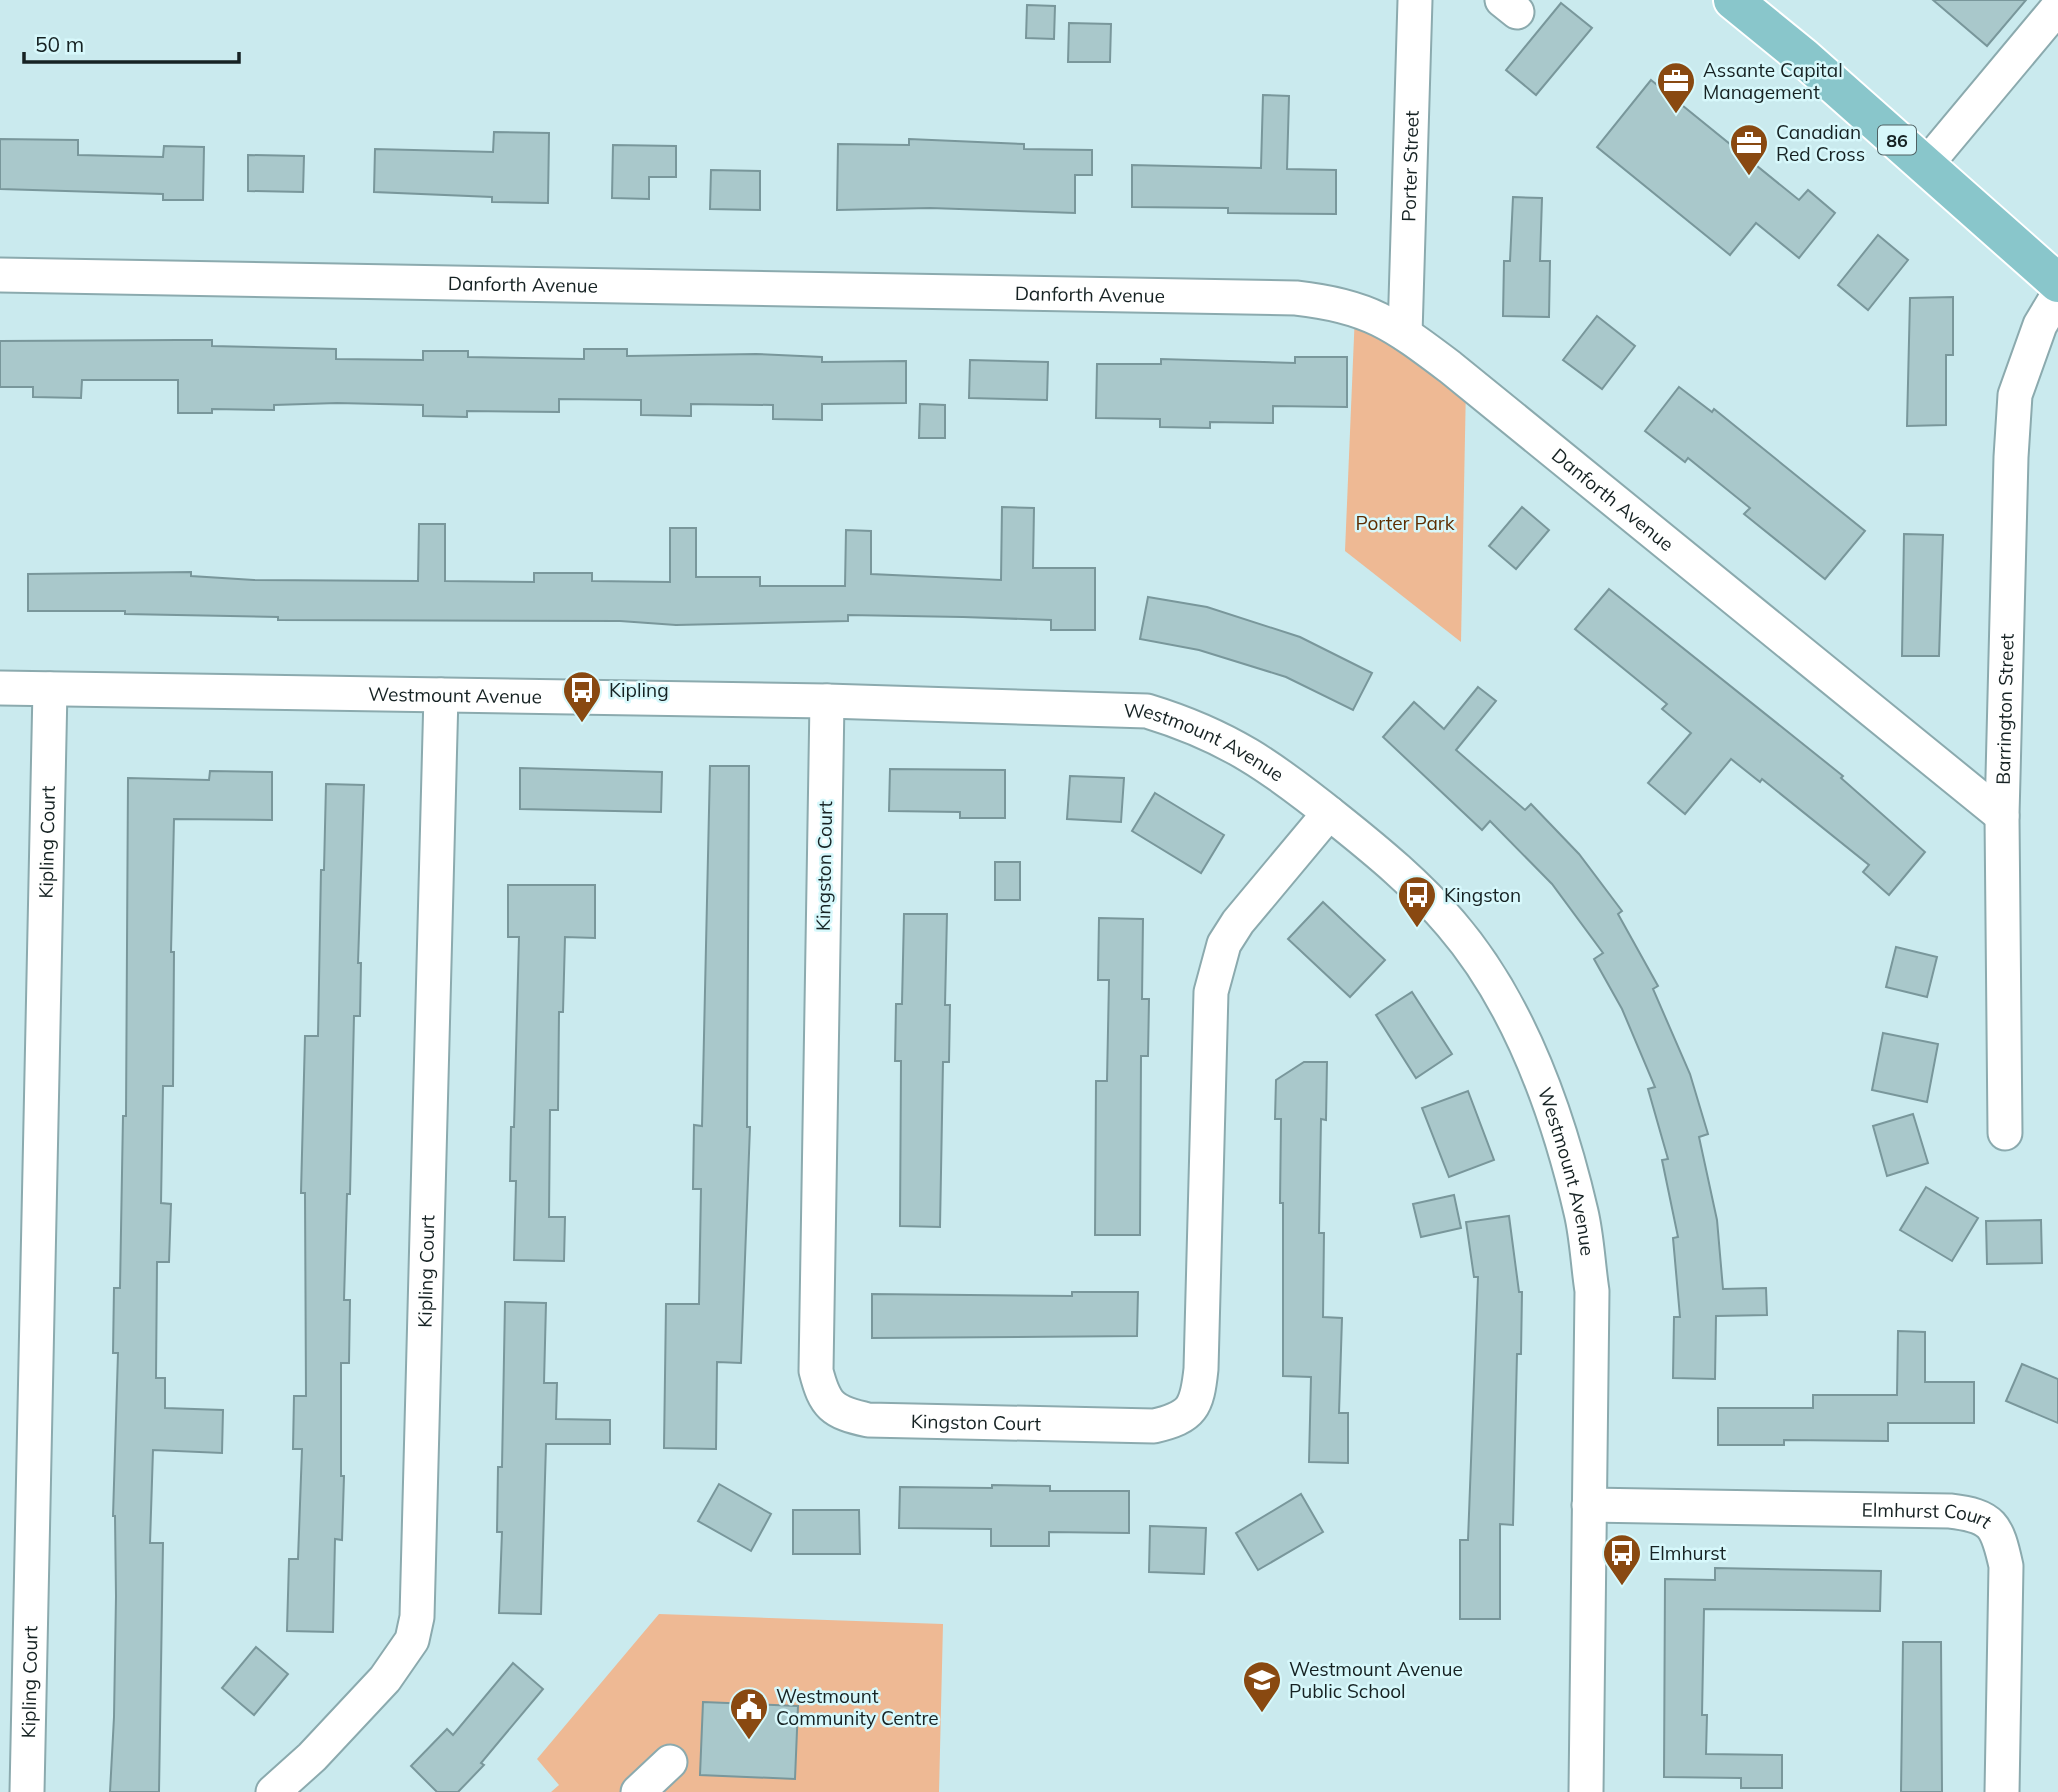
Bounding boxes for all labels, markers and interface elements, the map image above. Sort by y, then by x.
scale bar [24,21,240,65]
text: 50 m [35,31,84,57]
place label: Assante Capital Management [1703,58,1843,104]
office icon: Assante Capital Management [1655,60,1697,115]
street label: Porter Street [1396,110,1424,222]
place label: Canadian Red Cross [1776,120,1865,166]
office icon: Canadian Red Cross [1728,122,1770,177]
road number: 86 [1878,125,1916,154]
street label: Danforth Avenue [448,271,598,298]
street label: Danforth Avenue [1015,281,1165,308]
street label: Danforth Avenue [1547,443,1679,556]
park label: Porter Park [1356,511,1455,535]
street label: Barrington Street [1991,633,2019,785]
bus stop icon: Kipling [561,669,603,724]
place label: Kipling [609,678,669,702]
street label: Westmount Avenue [368,682,542,709]
street label: Westmount Avenue [1123,698,1289,787]
street label: Kipling Court [34,785,60,899]
street label: Kingston Court [811,800,837,931]
bus stop icon: Kingston [1396,874,1438,929]
place label: Kingston [1444,883,1521,907]
street label: Westmount Avenue [1533,1084,1600,1257]
street label: Kipling Court [413,1214,439,1328]
street label: Kingston Court [911,1409,1042,1436]
street label: Elmhurst Court [1861,1498,1997,1533]
bus stop icon: Elmhurst [1601,1532,1643,1587]
place label: Elmhurst [1649,1541,1727,1565]
street label: Kipling Court [16,1625,42,1739]
place label: Westmount Avenue Public School [1289,1657,1463,1703]
school or university icon: Westmount Avenue Public School [1241,1659,1283,1714]
place label: Westmount Community Centre [776,1684,939,1730]
public building icon: Westmount Community Centre [728,1686,770,1741]

